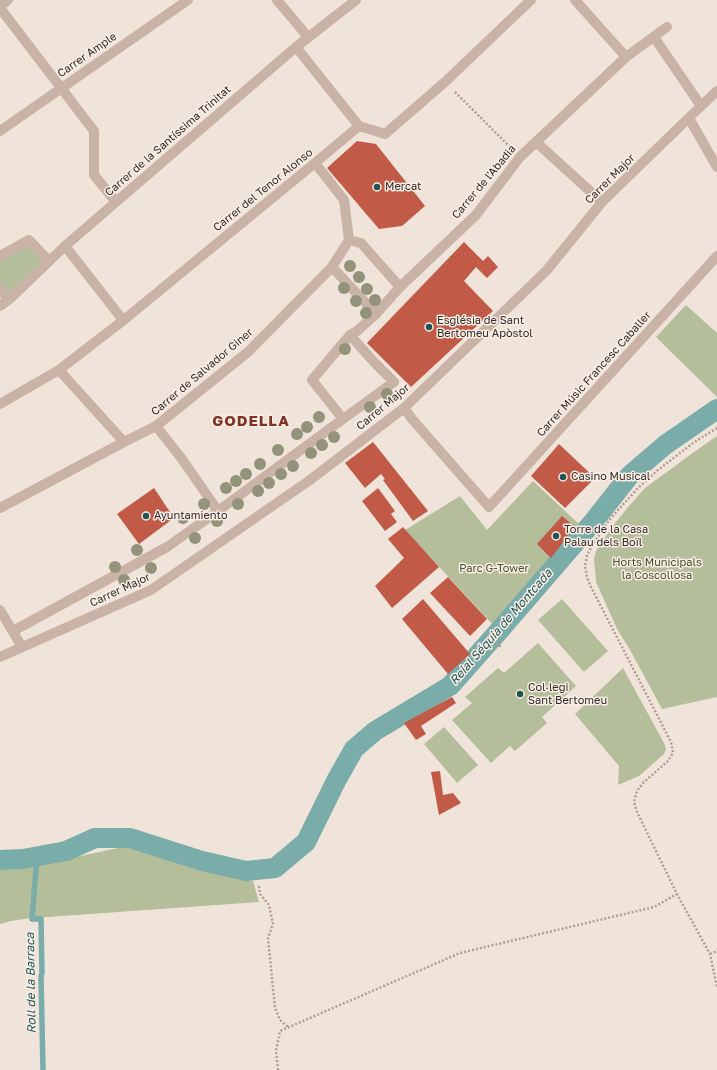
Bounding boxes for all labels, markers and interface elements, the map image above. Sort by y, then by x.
street label: Carrer Ample [55,30,119,80]
street label: Carrer de la Santíssima Trinitat [102,83,234,199]
street label: Carrer de l'Abadia [449,142,519,222]
street label: Carrer del Tenor Alonso [211,146,315,234]
street label: Carrer Major [582,151,638,207]
place label: Mercat [385,180,422,194]
marker: Mercat [372,182,382,192]
street label: Carrer Músic Francesc Caballer [534,309,654,439]
place label: Església de Sant Bertomeu Apòstol [437,314,533,340]
marker: Església de Sant Bertomeu Apòstol [424,322,434,332]
street label: Carrer de Salvador Giner [148,326,256,418]
street label: Carrer Major [354,381,412,433]
district label: GODELLA [212,412,290,430]
place label: Casino Musical [571,470,650,484]
marker: Casino Musical [558,472,568,482]
place label: Ayuntamiento [154,509,228,523]
marker: Ayuntamiento [141,511,151,521]
place label: Torre de la Casa Palau dels Boïl [564,523,648,549]
marker: Torre de la Casa Palau dels Boïl [551,531,561,541]
park label: Horts Municipals la Coscollosa [612,556,702,582]
park label: Parc G-Tower [459,562,529,576]
water label: Reial Séquia de Montcada [447,566,555,688]
street label: Carrer Major [88,570,152,610]
place label: Col·legi Sant Bertomeu [528,681,607,707]
marker: Col·legi Sant Bertomeu [515,689,525,699]
water label: Roll de la Barraca [23,932,39,1034]

